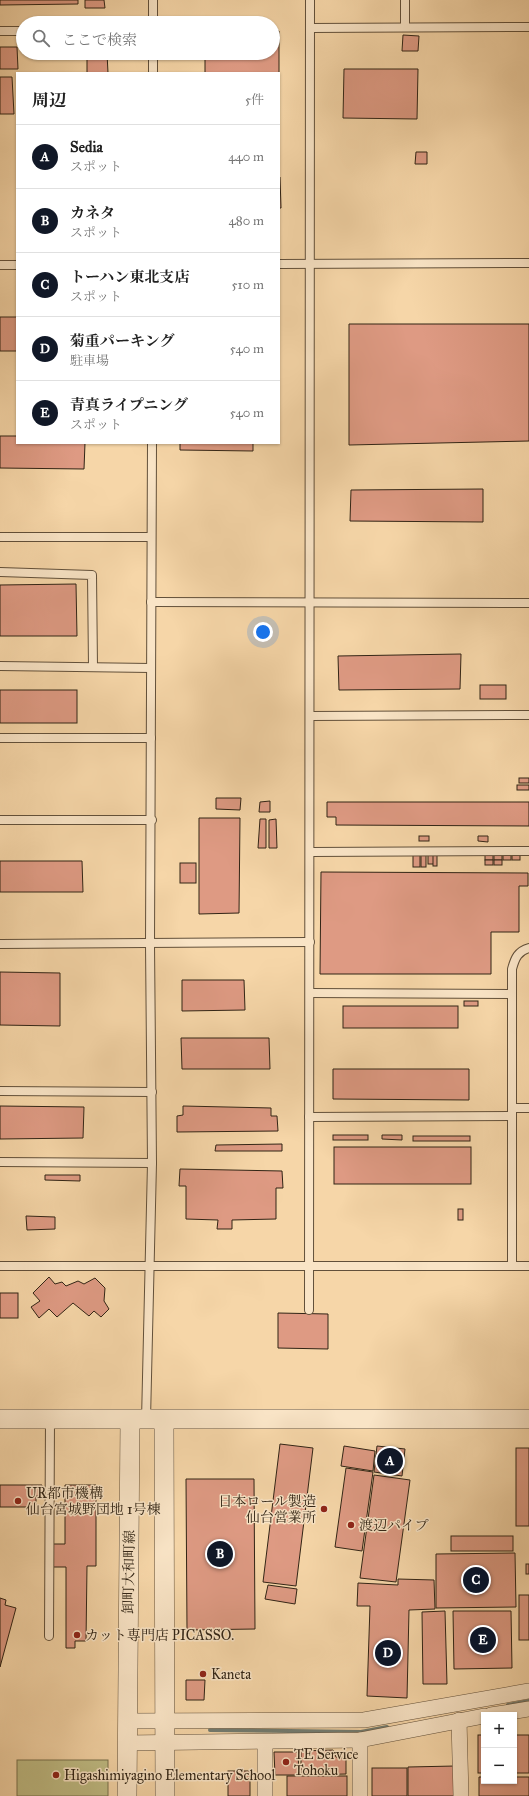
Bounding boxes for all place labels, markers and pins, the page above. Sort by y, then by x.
pin: A [377,1446,403,1476]
place label: UR都市機構 仙台宮城野団地 1号棟 [26,1485,161,1518]
place label: 日本ロール製造 仙台営業所 [218,1493,316,1526]
marker: UR都市機構 仙台宮城野団地 1号棟 [13,1496,23,1506]
marker: 日本ロール製造 仙台営業所 [319,1504,329,1514]
place label: 渡辺パイプ [359,1517,429,1534]
marker: 渡辺パイプ [346,1520,356,1530]
pin: B [207,1539,233,1569]
pin: C [463,1565,489,1595]
pin: E [470,1625,496,1655]
place label: カット専門店 PICASSO. [85,1627,234,1644]
marker: カット専門店 PICASSO. [72,1630,82,1640]
pin: D [375,1638,401,1668]
place label: Kaneta [211,1666,251,1683]
marker: Kaneta [198,1669,208,1679]
place label: TE Service Tohoku [294,1746,358,1779]
marker: TE Service Tohoku [281,1757,291,1767]
place label: Higashimiyagino Elementary School [64,1767,275,1784]
marker: Higashimiyagino Elementary School [51,1770,61,1780]

